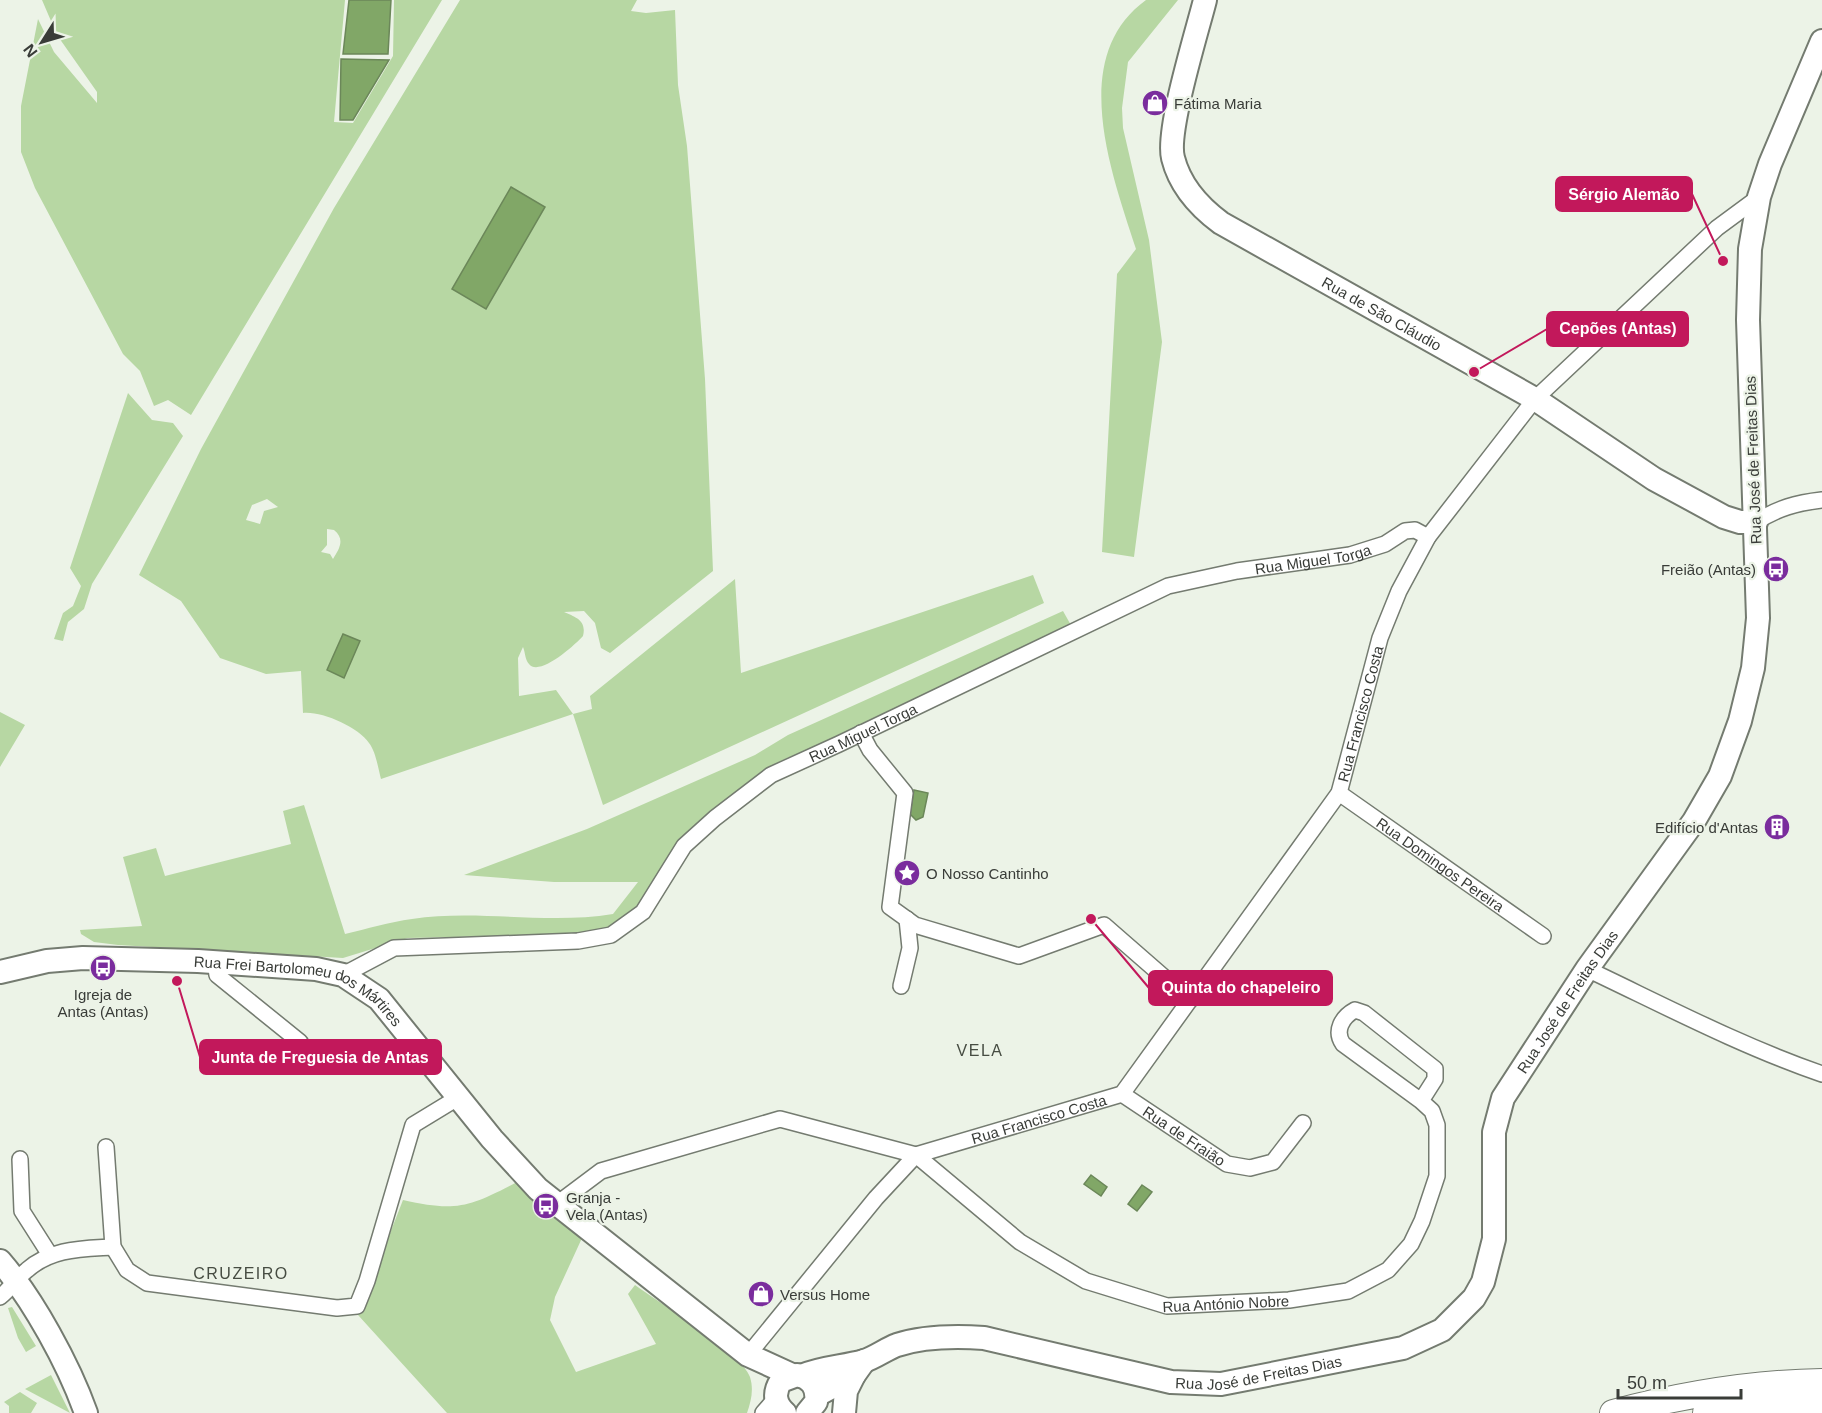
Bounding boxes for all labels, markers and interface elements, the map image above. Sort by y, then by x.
north arrow [12,12,72,72]
text: N [20,41,41,60]
shop icon: Fátima Maria [1140,88,1170,118]
place label: Fátima Maria [1174,95,1262,112]
callout: Sérgio Alemão [1556,177,1692,211]
text: Sérgio Alemão [1568,186,1680,203]
street label: Rua de São Cláudio [1319,273,1445,353]
callout: Cepões (Antas) [1547,312,1688,346]
text: Cepões (Antas) [1559,320,1677,337]
street label: Rua José de Freitas Dias [1742,376,1764,544]
street label: Rua Miguel Torga [1254,540,1374,577]
bus stop icon: Freião (Antas) [1761,554,1791,584]
place label: Freião (Antas) [1661,561,1756,578]
street label: Rua Francisco Costa [1334,643,1386,784]
street label: Rua Miguel Torga [806,699,920,765]
building icon: Edifício d'Antas [1762,812,1792,842]
street label: Rua Domingos Pereira [1373,814,1508,915]
place label: Edifício d'Antas [1655,819,1758,836]
place icon: O Nosso Cantinho [892,858,922,888]
place label: O Nosso Cantinho [926,865,1049,882]
street label: Rua José de Freitas Dias [1513,927,1621,1076]
street label: Rua Frei Bartolomeu dos Mártires [193,952,406,1029]
bus stop icon: Igreja de Antas (Antas) [88,953,118,983]
callout: Quinta do chapeleiro [1149,971,1332,1005]
text: Quinta do chapeleiro [1161,979,1321,996]
place label: Igreja de Antas (Antas) [58,986,148,1020]
callout: Junta de Freguesia de Antas [200,1040,441,1074]
district label: VELA [957,1042,1003,1059]
text: Junta de Freguesia de Antas [211,1049,429,1066]
street label: Rua Francisco Costa [969,1090,1109,1147]
street label: Rua de Fraião [1140,1102,1229,1169]
place label: Granja - Vela (Antas) [566,1189,648,1223]
bus stop icon: Granja - Vela (Antas) [531,1191,561,1221]
district label: CRUZEIRO [193,1265,289,1282]
shop icon: Versus Home [746,1279,776,1309]
place label: Versus Home [780,1286,870,1303]
street label: Rua António Nobre [1162,1292,1290,1315]
street label: Rua José de Freitas Dias [1175,1352,1343,1393]
scale bar [1618,1362,1741,1400]
text: 50 m [1627,1373,1667,1393]

